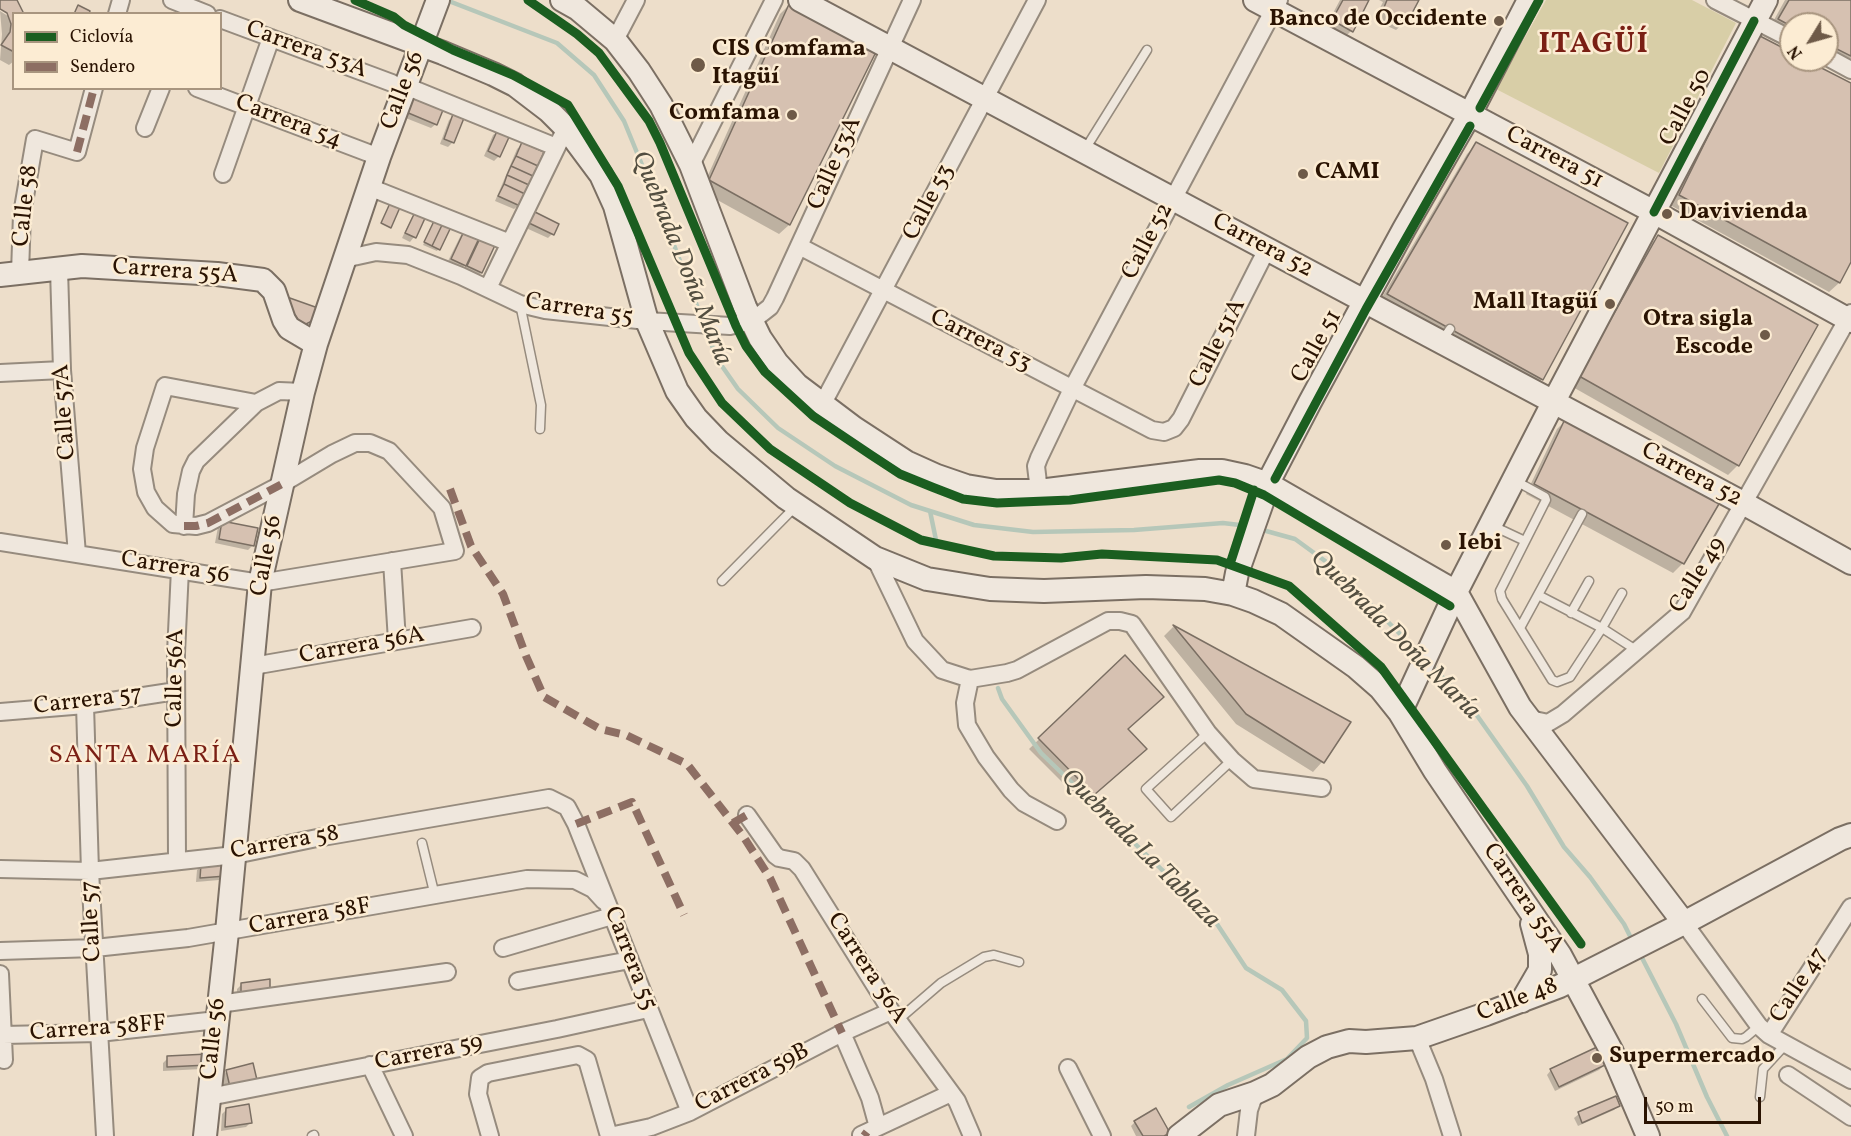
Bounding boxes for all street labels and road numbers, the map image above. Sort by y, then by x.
street label: Carrera 53A [242,16,370,86]
street label: Calle 56 [376,48,432,134]
street label: Calle 50 [1655,64,1719,152]
street label: Carrera 54 [231,90,345,156]
street label: Calle 53A [803,113,869,215]
street label: Carrera 51 [1500,121,1608,197]
street label: Calle 53 [898,160,962,246]
street label: Calle 58 [8,164,46,248]
street label: Calle 52 [1117,199,1181,285]
street label: Carrera 52 [1207,208,1317,286]
street label: Carrera 55A [111,254,239,292]
street label: Carrera 55 [523,288,635,334]
street label: Calle 51A [1184,295,1254,393]
street label: Carrera 53 [925,304,1035,380]
street label: Calle 51 [1286,305,1350,389]
street label: Calle 57A [48,363,84,461]
street label: Carrera 52 [1636,437,1746,515]
street label: Calle 56 [246,513,290,599]
street label: Calle 49 [1664,533,1734,619]
street label: Carrera 56 [119,546,231,592]
street label: Carrera 56A [297,622,427,672]
street label: Calle 56A [162,628,192,728]
street label: Carrera 57 [32,681,144,723]
street label: Carrera 58 [229,820,341,868]
street label: Carrera 55A [1475,839,1569,959]
street label: Calle 57 [76,880,110,962]
street label: Carrera 58F [247,893,373,943]
street label: Carrera 55 [596,903,662,1015]
street label: Carrera 56A [819,908,913,1030]
street label: Calle 47 [1765,943,1835,1029]
street label: Calle 48 [1474,972,1562,1030]
street label: Calle 56 [196,997,234,1081]
street label: Carrera 58FF [29,1011,167,1049]
street label: Carrera 59 [373,1029,485,1079]
street label: Carrera 59B [691,1038,815,1120]

